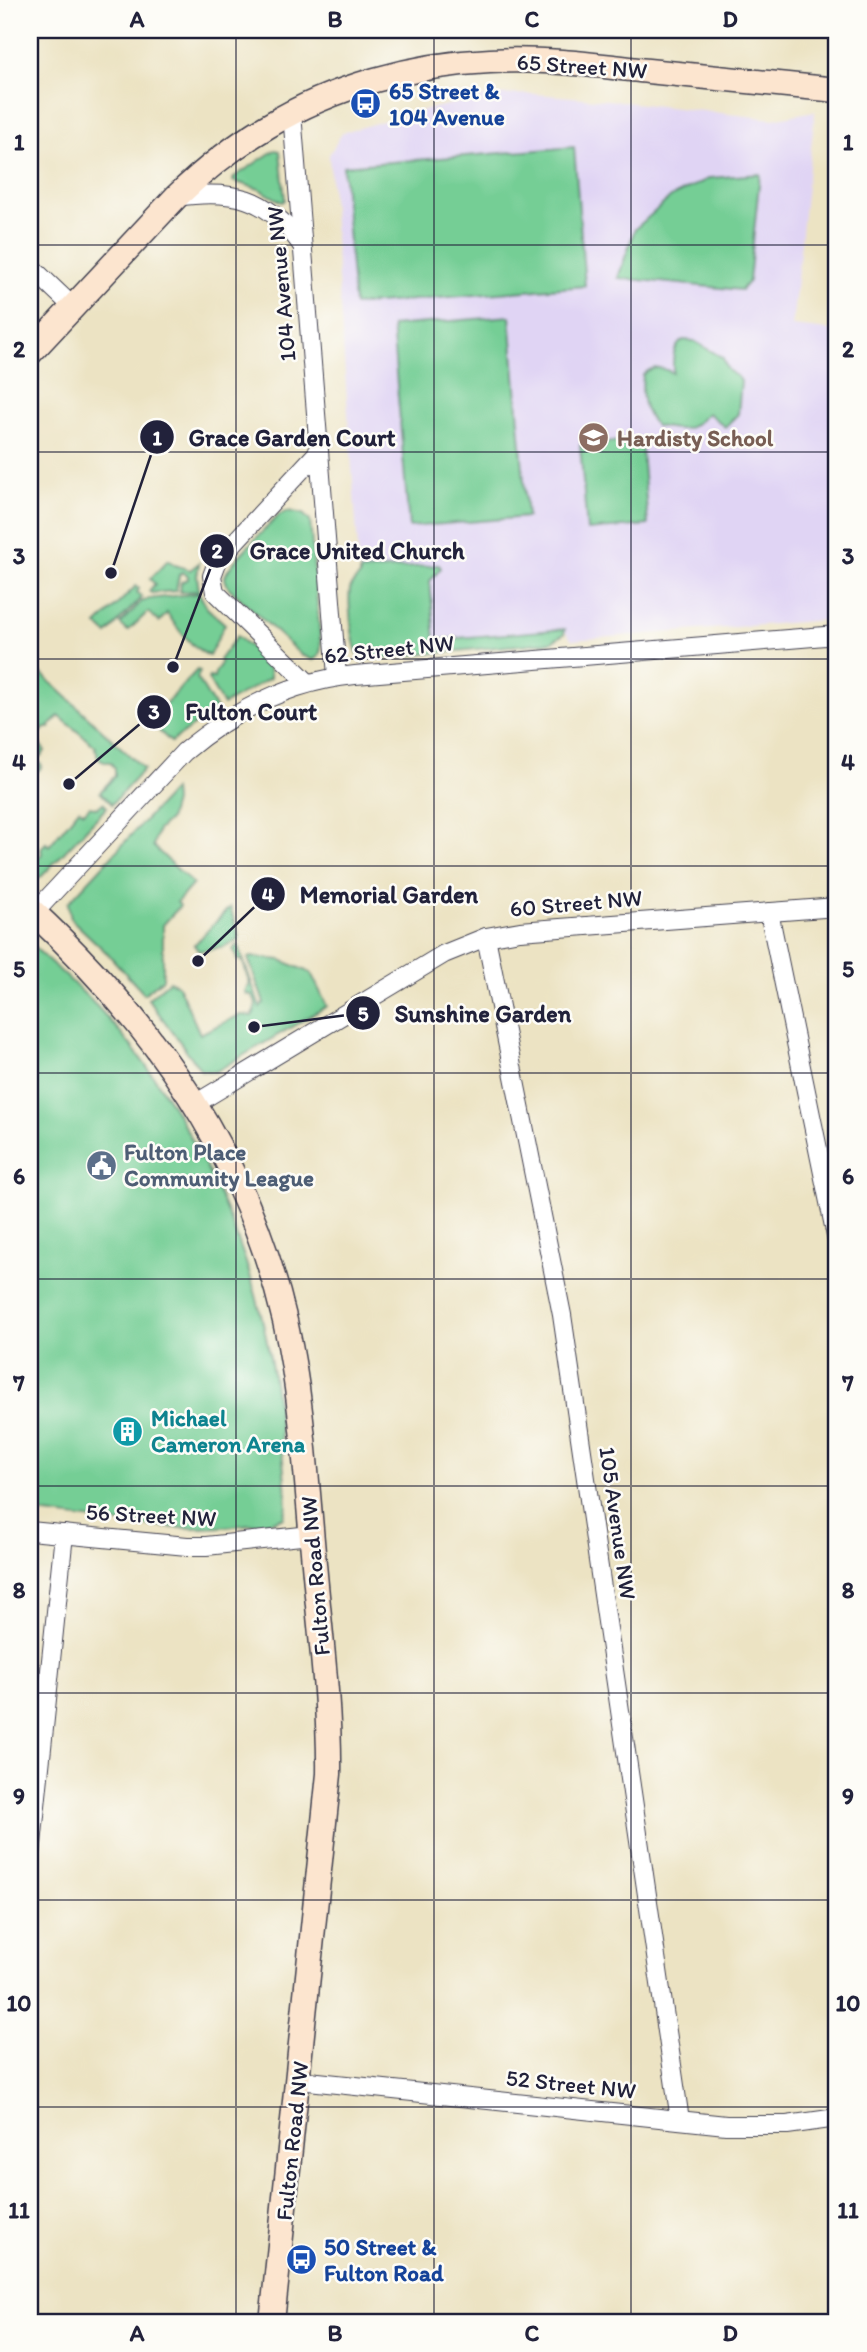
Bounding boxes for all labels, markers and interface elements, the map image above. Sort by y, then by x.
text: A [129,5,145,33]
text: B [328,5,343,33]
text: C [525,5,540,33]
text: D [722,5,738,33]
street label: 65 Street NW [516,47,648,85]
place label: 65 Street & 104 Avenue [389,77,505,131]
bus stop icon: 65 Street & 104 Avenue [349,87,383,121]
text: 1 [14,128,25,156]
text: 1 [843,128,854,156]
street label: 104 Avenue NW [260,205,302,363]
text: 2 [13,335,26,363]
text: 2 [842,335,855,363]
callout: Grace Garden Court [140,415,410,460]
school or university icon: Hardisty School [577,421,611,455]
text: Grace Garden Court [188,423,396,452]
place label: Hardisty School [617,424,774,452]
text: 1 [152,425,162,450]
callout: Grace United Church [200,529,478,574]
text: Grace United Church [249,536,465,565]
text: 2 [211,538,223,563]
text: 3 [13,542,26,570]
text: 3 [842,542,855,570]
street label: 62 Street NW [323,628,456,670]
callout: Fulton Court [136,689,331,734]
text: Fulton Court [185,697,317,726]
text: 3 [148,699,160,724]
text: 4 [12,748,26,776]
text: 4 [841,748,855,776]
callout: Memorial Garden [251,872,493,917]
text: Memorial Garden [300,880,479,909]
text: 4 [262,882,275,907]
street label: 60 Street NW [509,883,644,923]
text: 5 [13,955,25,983]
text: 5 [842,955,854,983]
callout: Sunshine Garden [345,991,585,1036]
text: Sunshine Garden [395,999,572,1028]
text: 5 [357,1001,369,1026]
place label: Fulton Place Community League [124,1138,314,1192]
public building icon: Fulton Place Community League [84,1148,118,1182]
text: 6 [13,1162,25,1190]
text: 6 [842,1162,854,1190]
text: 7 [12,1369,25,1397]
text: 7 [841,1369,854,1397]
place label: Michael Cameron Arena [151,1404,306,1458]
building icon: Michael Cameron Arena [111,1414,145,1448]
street label: 105 Avenue NW [593,1445,643,1602]
street label: Fulton Road NW [294,1495,336,1657]
street label: 56 Street NW [85,1498,217,1532]
text: 8 [13,1576,26,1604]
text: 8 [842,1576,855,1604]
text: 9 [13,1782,25,1810]
text: 9 [842,1782,854,1810]
text: 10 [7,1989,31,2017]
text: 10 [836,1989,860,2017]
street label: Fulton Road NW [270,2060,314,2222]
street label: 52 Street NW [505,2063,638,2105]
text: 11 [8,2196,30,2224]
text: 11 [837,2196,859,2224]
place label: 50 Street & Fulton Road [324,2233,444,2287]
bus stop icon: 50 Street & Fulton Road [284,2243,318,2277]
text: A [129,2319,145,2347]
text: B [328,2319,343,2347]
text: C [525,2319,540,2347]
text: D [722,2319,738,2347]

